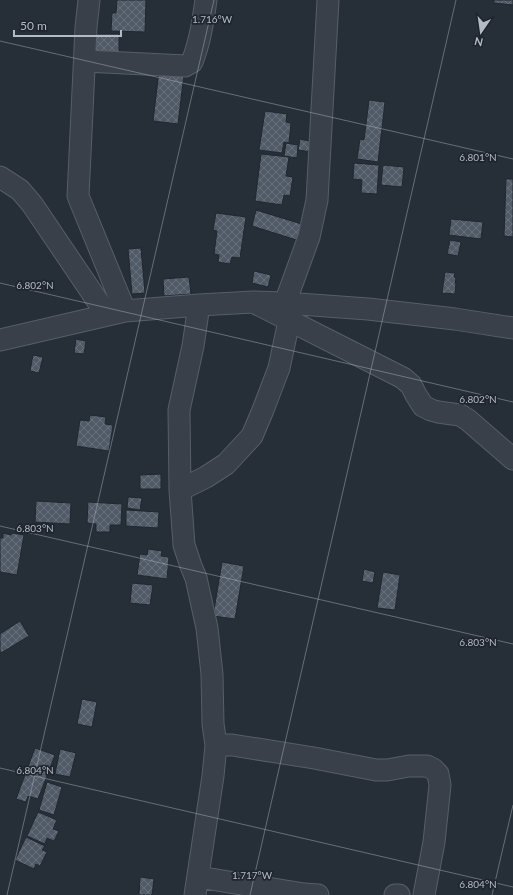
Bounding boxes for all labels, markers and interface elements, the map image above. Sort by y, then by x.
scale bar [14,12,121,38]
north arrow [461,12,501,52]
text: 1.716°W [192,13,233,25]
text: 50 m [20,18,47,33]
text: N [473,35,484,50]
text: 6.801°N [459,151,497,163]
text: 6.802°N [16,279,54,291]
text: 6.802°N [459,393,497,405]
text: 6.803°N [16,522,54,534]
text: 6.803°N [459,636,497,648]
text: 6.804°N [16,764,54,776]
text: 1.717°W [232,869,273,881]
text: 6.804°N [459,878,497,890]

